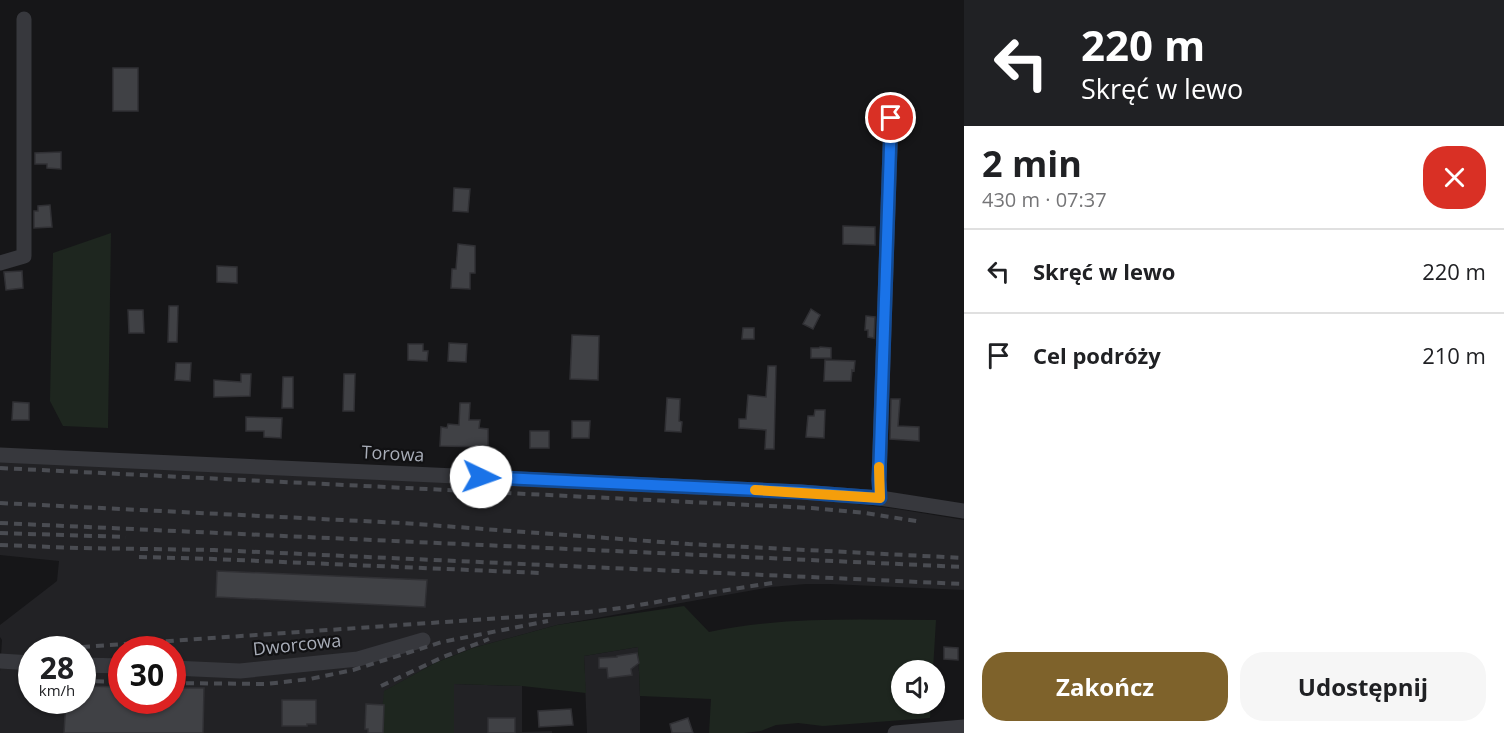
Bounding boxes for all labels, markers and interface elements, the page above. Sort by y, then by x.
text: 220 m [1081,16,1205,73]
icon: left [982,24,1060,102]
text: Skręć w lewo [1081,70,1243,107]
pin [865,92,916,143]
icon: arrive [874,101,907,134]
text: 2 min [982,139,1082,188]
button: close [1423,146,1486,209]
text: 430 m · 07:37 [982,186,1107,213]
icon: left [982,255,1015,288]
text: Skręć w lewo [1033,256,1175,286]
text: 220 m [1422,256,1486,286]
icon: arrive [982,339,1015,372]
text: Cel podróży [1033,340,1161,370]
text: 210 m [1422,340,1486,370]
street label: Torowa [361,439,425,467]
position arrow [449,445,513,509]
street label: Dworcowa [252,627,342,661]
speed limit sign: 30 [108,636,186,714]
text: 28 [40,647,74,688]
button: Zakończ [982,652,1228,721]
button: Udostępnij [1240,652,1486,721]
map controls [891,660,945,714]
button: sound [891,660,945,714]
text: km/h [39,680,75,700]

